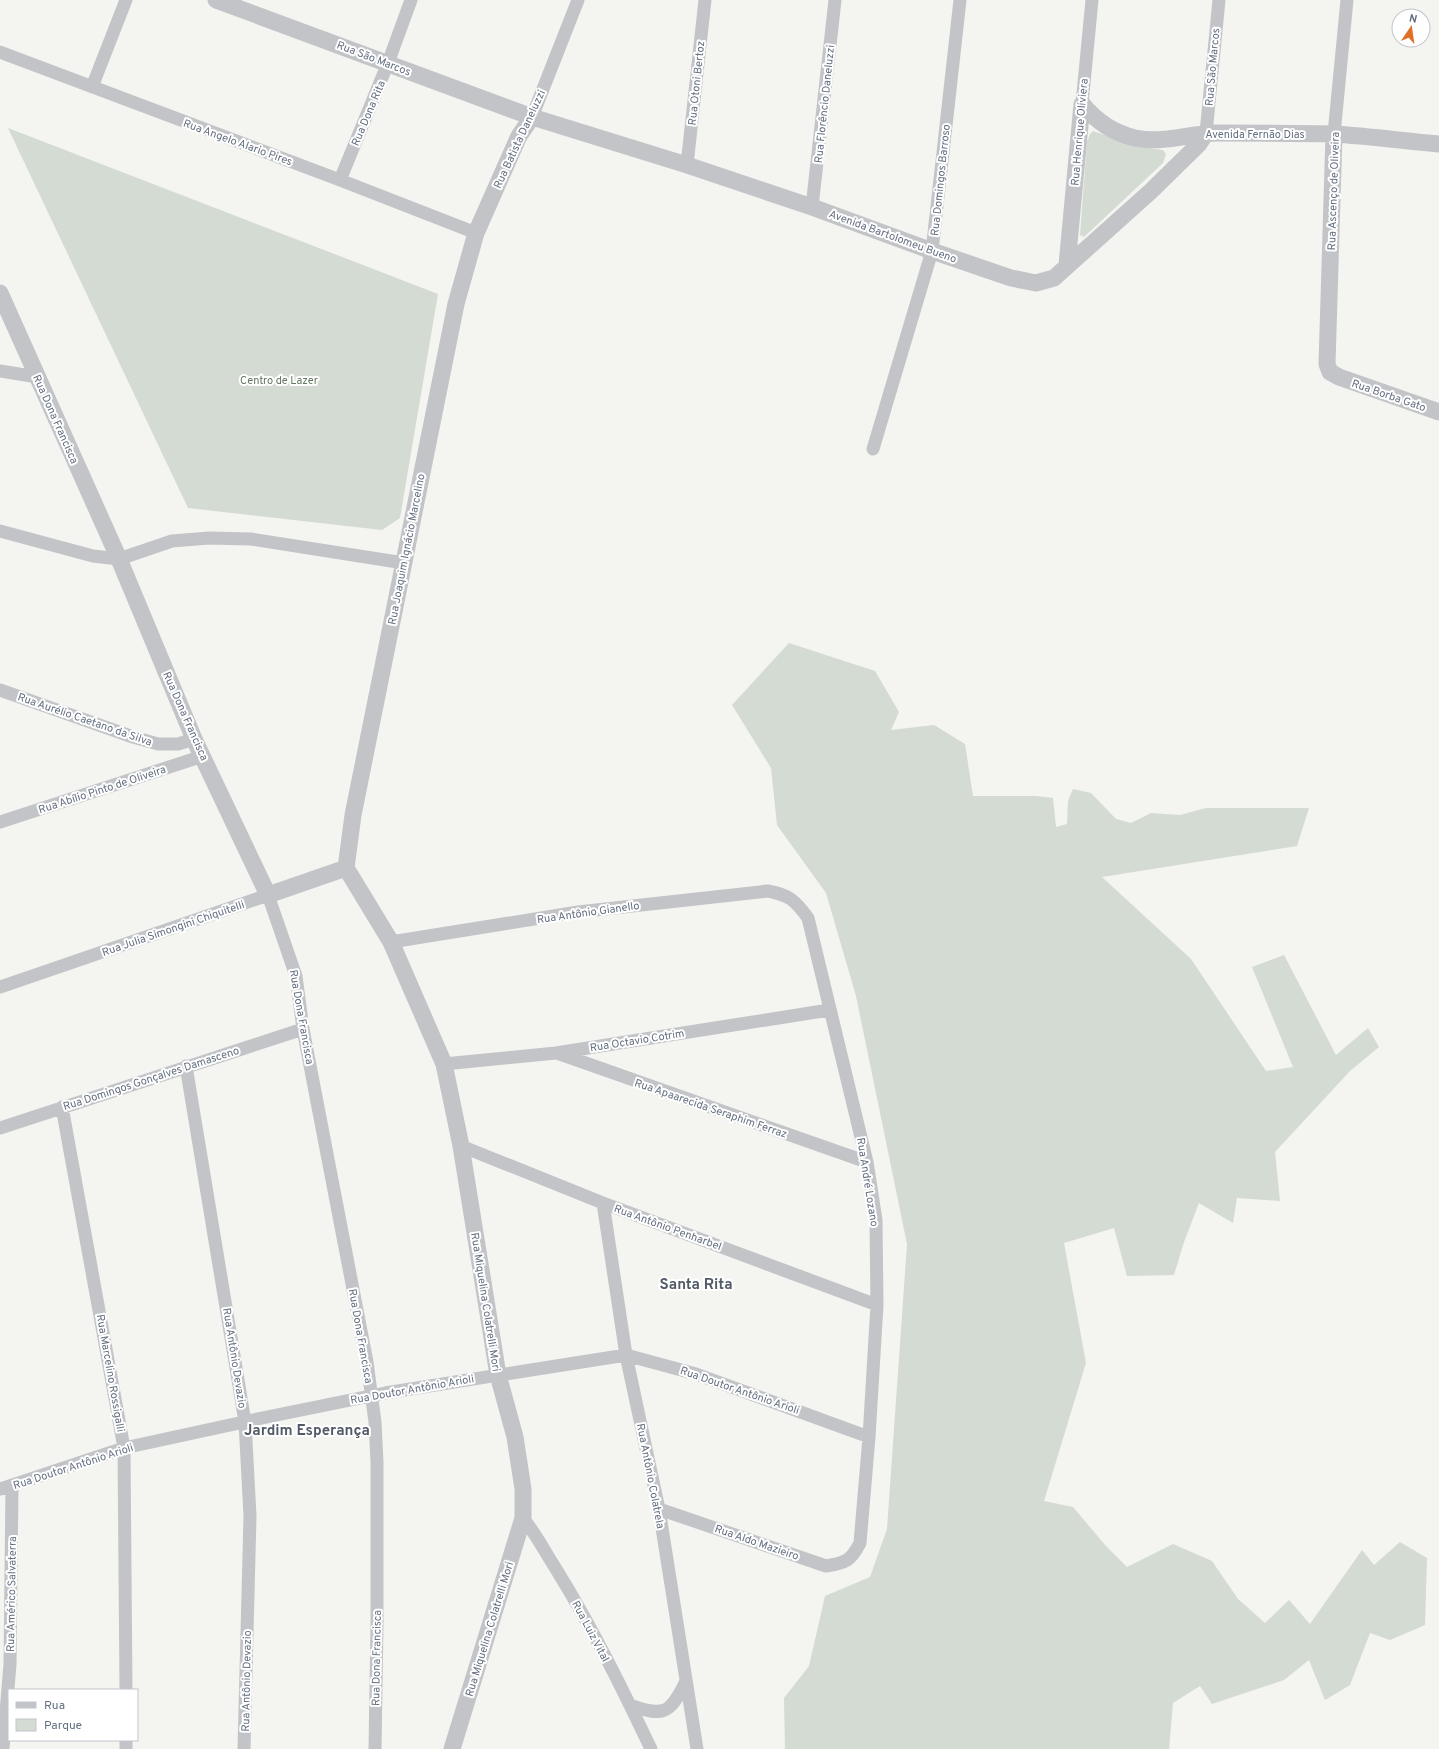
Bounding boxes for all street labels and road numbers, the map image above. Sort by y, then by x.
street label: Rua São Marcos [1203,28,1223,107]
street label: Rua São Marcos [335,38,413,79]
street label: Rua Otoni Bertoz [686,40,708,126]
street label: Rua Florêncio Daneluzzi [812,44,838,164]
street label: Rua Dona Rita [349,78,389,148]
street label: Rua Henrique Oliviera [1068,78,1092,186]
street label: Rua Batista Daneluzzi [491,88,549,191]
street label: Rua Angelo Alario Pires [181,117,294,169]
street label: Rua Domingos Barroso [928,124,954,237]
street label: Avenida Fernão Dias [1205,128,1305,142]
street label: Rua Ascenço de Oliveira [1325,131,1343,251]
street label: Avenida Bartolomeu Bueno [827,207,958,267]
street label: Rua Dona Francisca [29,373,81,466]
street label: Rua Borba Gato [1350,377,1428,415]
street label: Rua Joaquim Ignácio Marcelino [385,472,429,626]
street label: Rua Dona Francisca [159,670,211,763]
street label: Rua Aurélio Caetano da Silva [16,690,154,750]
street label: Rua Abílio Pinto de Oliveira [37,763,168,817]
street label: Rua Julia Simongini Chiquitelli [100,898,246,960]
street label: Rua Antônio Gianello [536,899,640,927]
street label: Rua Dona Francisca [286,969,316,1066]
street label: Rua Octavio Cotrim [589,1027,685,1055]
street label: Rua Domingos Gonçalves Damasceno [61,1044,241,1114]
street label: Rua Apaarecida Seraphim Ferraz [633,1076,789,1142]
street label: Rua André Lozano [853,1137,881,1228]
street label: Rua Antônio Penharbel [612,1202,723,1254]
street label: Rua Miquelina Colatrelli Mori [467,1232,503,1373]
street label: Rua Dona Francisca [345,1288,375,1385]
street label: Rua Antônio Devazio [219,1307,249,1409]
street label: Rua Marcelino Rossigalli [93,1313,127,1433]
street label: Rua Doutor Antônio Arioli [678,1364,801,1418]
street label: Rua Doutor Antônio Arioli [349,1372,475,1408]
street label: Rua Antônio Colatrela [633,1422,667,1530]
street label: Rua Doutor Antônio Arioli [11,1441,135,1493]
street label: Rua Aldo Mazieiro [713,1522,801,1564]
street label: Rua Américo Salvaterra [4,1536,20,1652]
street label: Rua Miquelina Colatrelli Mori [463,1560,517,1699]
street label: Rua Luiz Vital [568,1598,612,1664]
street label: Rua Dona Francisca [369,1610,385,1706]
street label: Rua Antônio Devazio [239,1630,255,1732]

